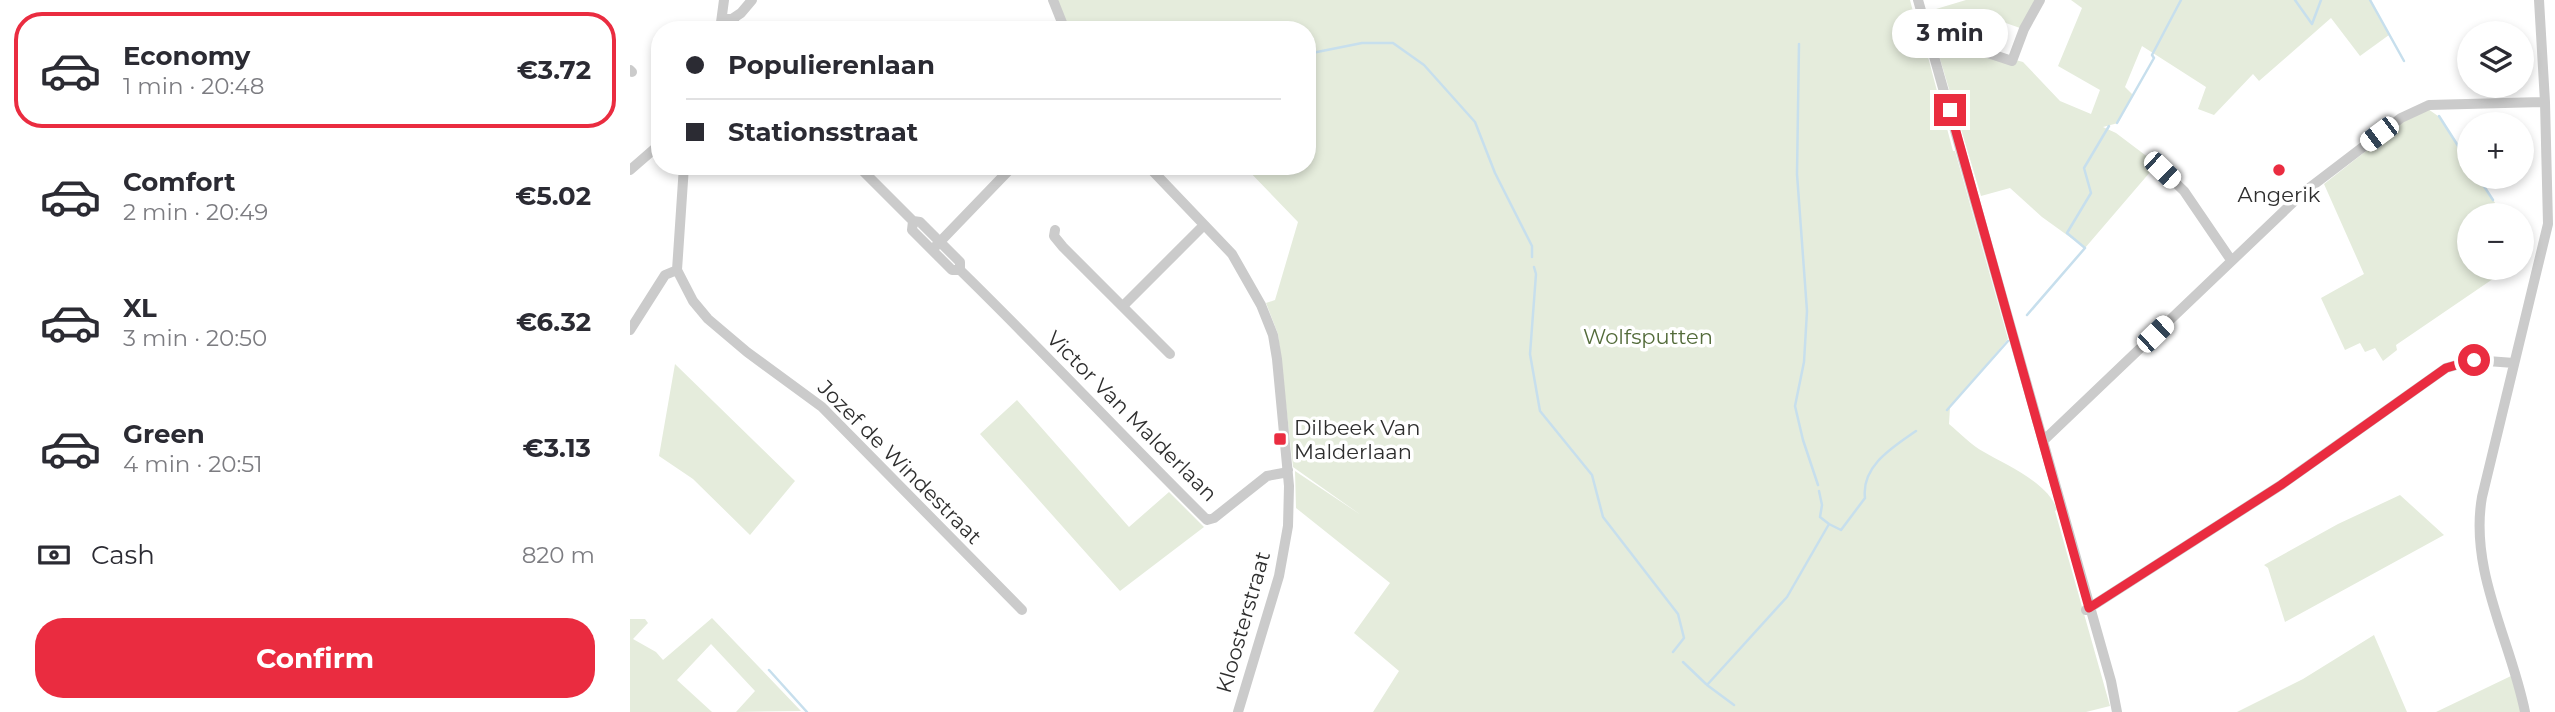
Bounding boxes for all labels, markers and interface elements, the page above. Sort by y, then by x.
callout: 3 min [1892,8,2008,57]
text: 3 min [1916,19,1984,47]
map controls [2457,21,2534,280]
button: layers [2457,21,2534,98]
icon: car [39,39,102,102]
text: Economy [123,40,250,72]
text: Populierenlaan [728,49,935,81]
text: €3.72 [517,54,591,86]
text: 1 min · 20:48 [123,72,265,100]
route end [1934,94,1966,126]
button: + [2457,112,2534,189]
car [2356,113,2403,155]
text: Stationsstraat [728,116,918,148]
car [2140,148,2185,192]
marker: Angerik [2271,162,2287,178]
icon: car [39,165,102,228]
text: Comfort [123,166,235,198]
text: €5.02 [515,180,591,212]
place label: Angerik [2238,182,2321,207]
text: 2 min · 20:49 [123,198,268,226]
button: − [2457,203,2534,280]
icon: car [39,291,102,354]
text: XL [123,292,157,324]
text: €6.32 [516,306,591,338]
car [2133,312,2178,356]
text: 3 min · 20:50 [123,324,267,352]
park label: Wolfsputten [1583,324,1713,349]
street label: Victor Van Malderlaan [1042,326,1222,506]
route start [2458,344,2490,376]
street label: Jozef de Windestraat [812,374,987,549]
place label: Dilbeek Van Malderlaan [1294,415,1420,464]
icon: car [39,417,102,480]
text: Green [123,418,205,450]
marker: Dilbeek Van Malderlaan [1272,431,1288,447]
text: €3.13 [523,432,591,464]
text: 4 min · 20:51 [123,450,263,478]
icon: cash [35,536,73,574]
text: Cash [91,539,155,571]
text: 820 m [522,541,595,569]
street label: Kloosterstraat [1211,548,1275,696]
button: Confirm [35,618,595,698]

